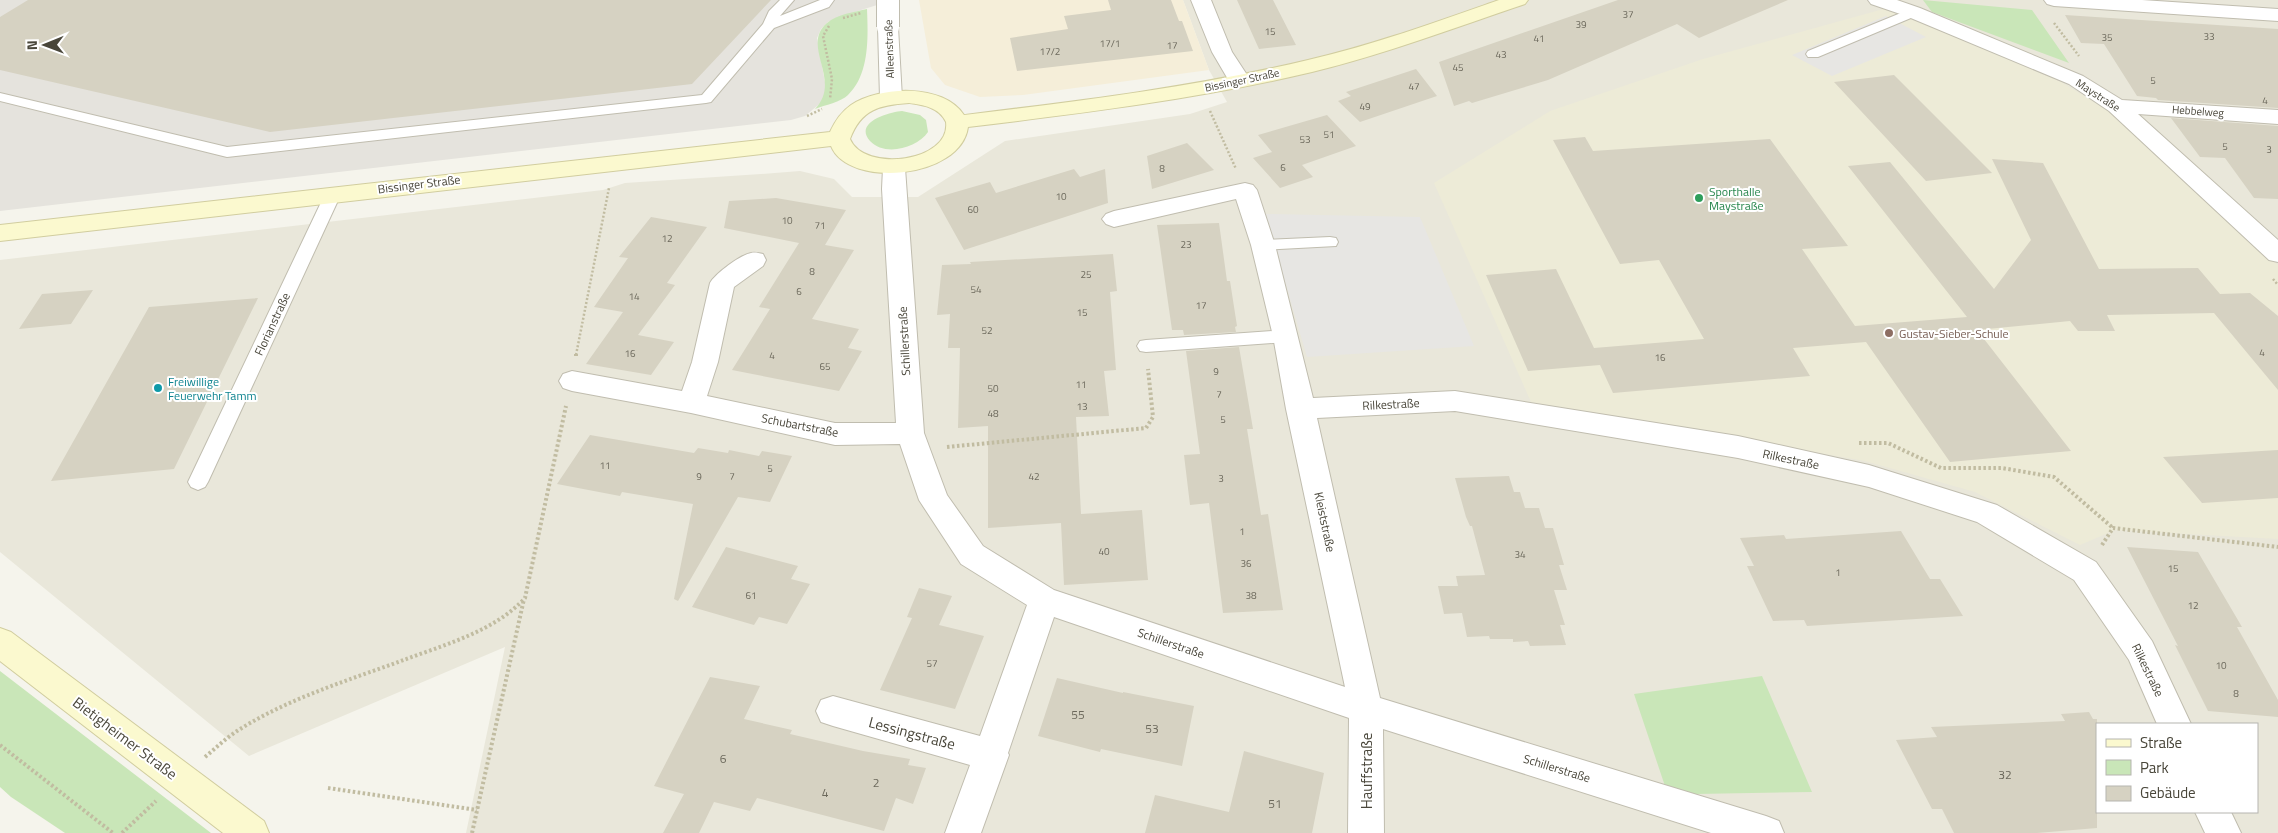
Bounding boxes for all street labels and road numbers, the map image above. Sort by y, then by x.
street label: Alleenstraße [880,19,898,79]
street label: Bissinger Straße [1203,64,1281,96]
street label: Maystraße [2073,75,2124,116]
street label: Hebbelweg [2171,101,2225,121]
street label: Bissinger Straße [377,170,461,198]
street label: Florianstraße [249,289,295,359]
street label: Schillerstraße [893,306,915,376]
street label: Rilkestraße [1362,393,1420,415]
street label: Schubartstraße [760,408,840,442]
street label: Rilkestraße [1761,444,1821,474]
street label: Kleiststraße [1309,490,1341,554]
street label: Schillerstraße [1135,623,1207,663]
street label: Rilkestraße [2127,640,2169,700]
street label: Bietigheimer Straße [68,691,182,785]
street label: Lessingstraße [866,710,958,756]
street label: Hauffstraße [1355,733,1378,809]
street label: Schillerstraße [1521,749,1593,787]

